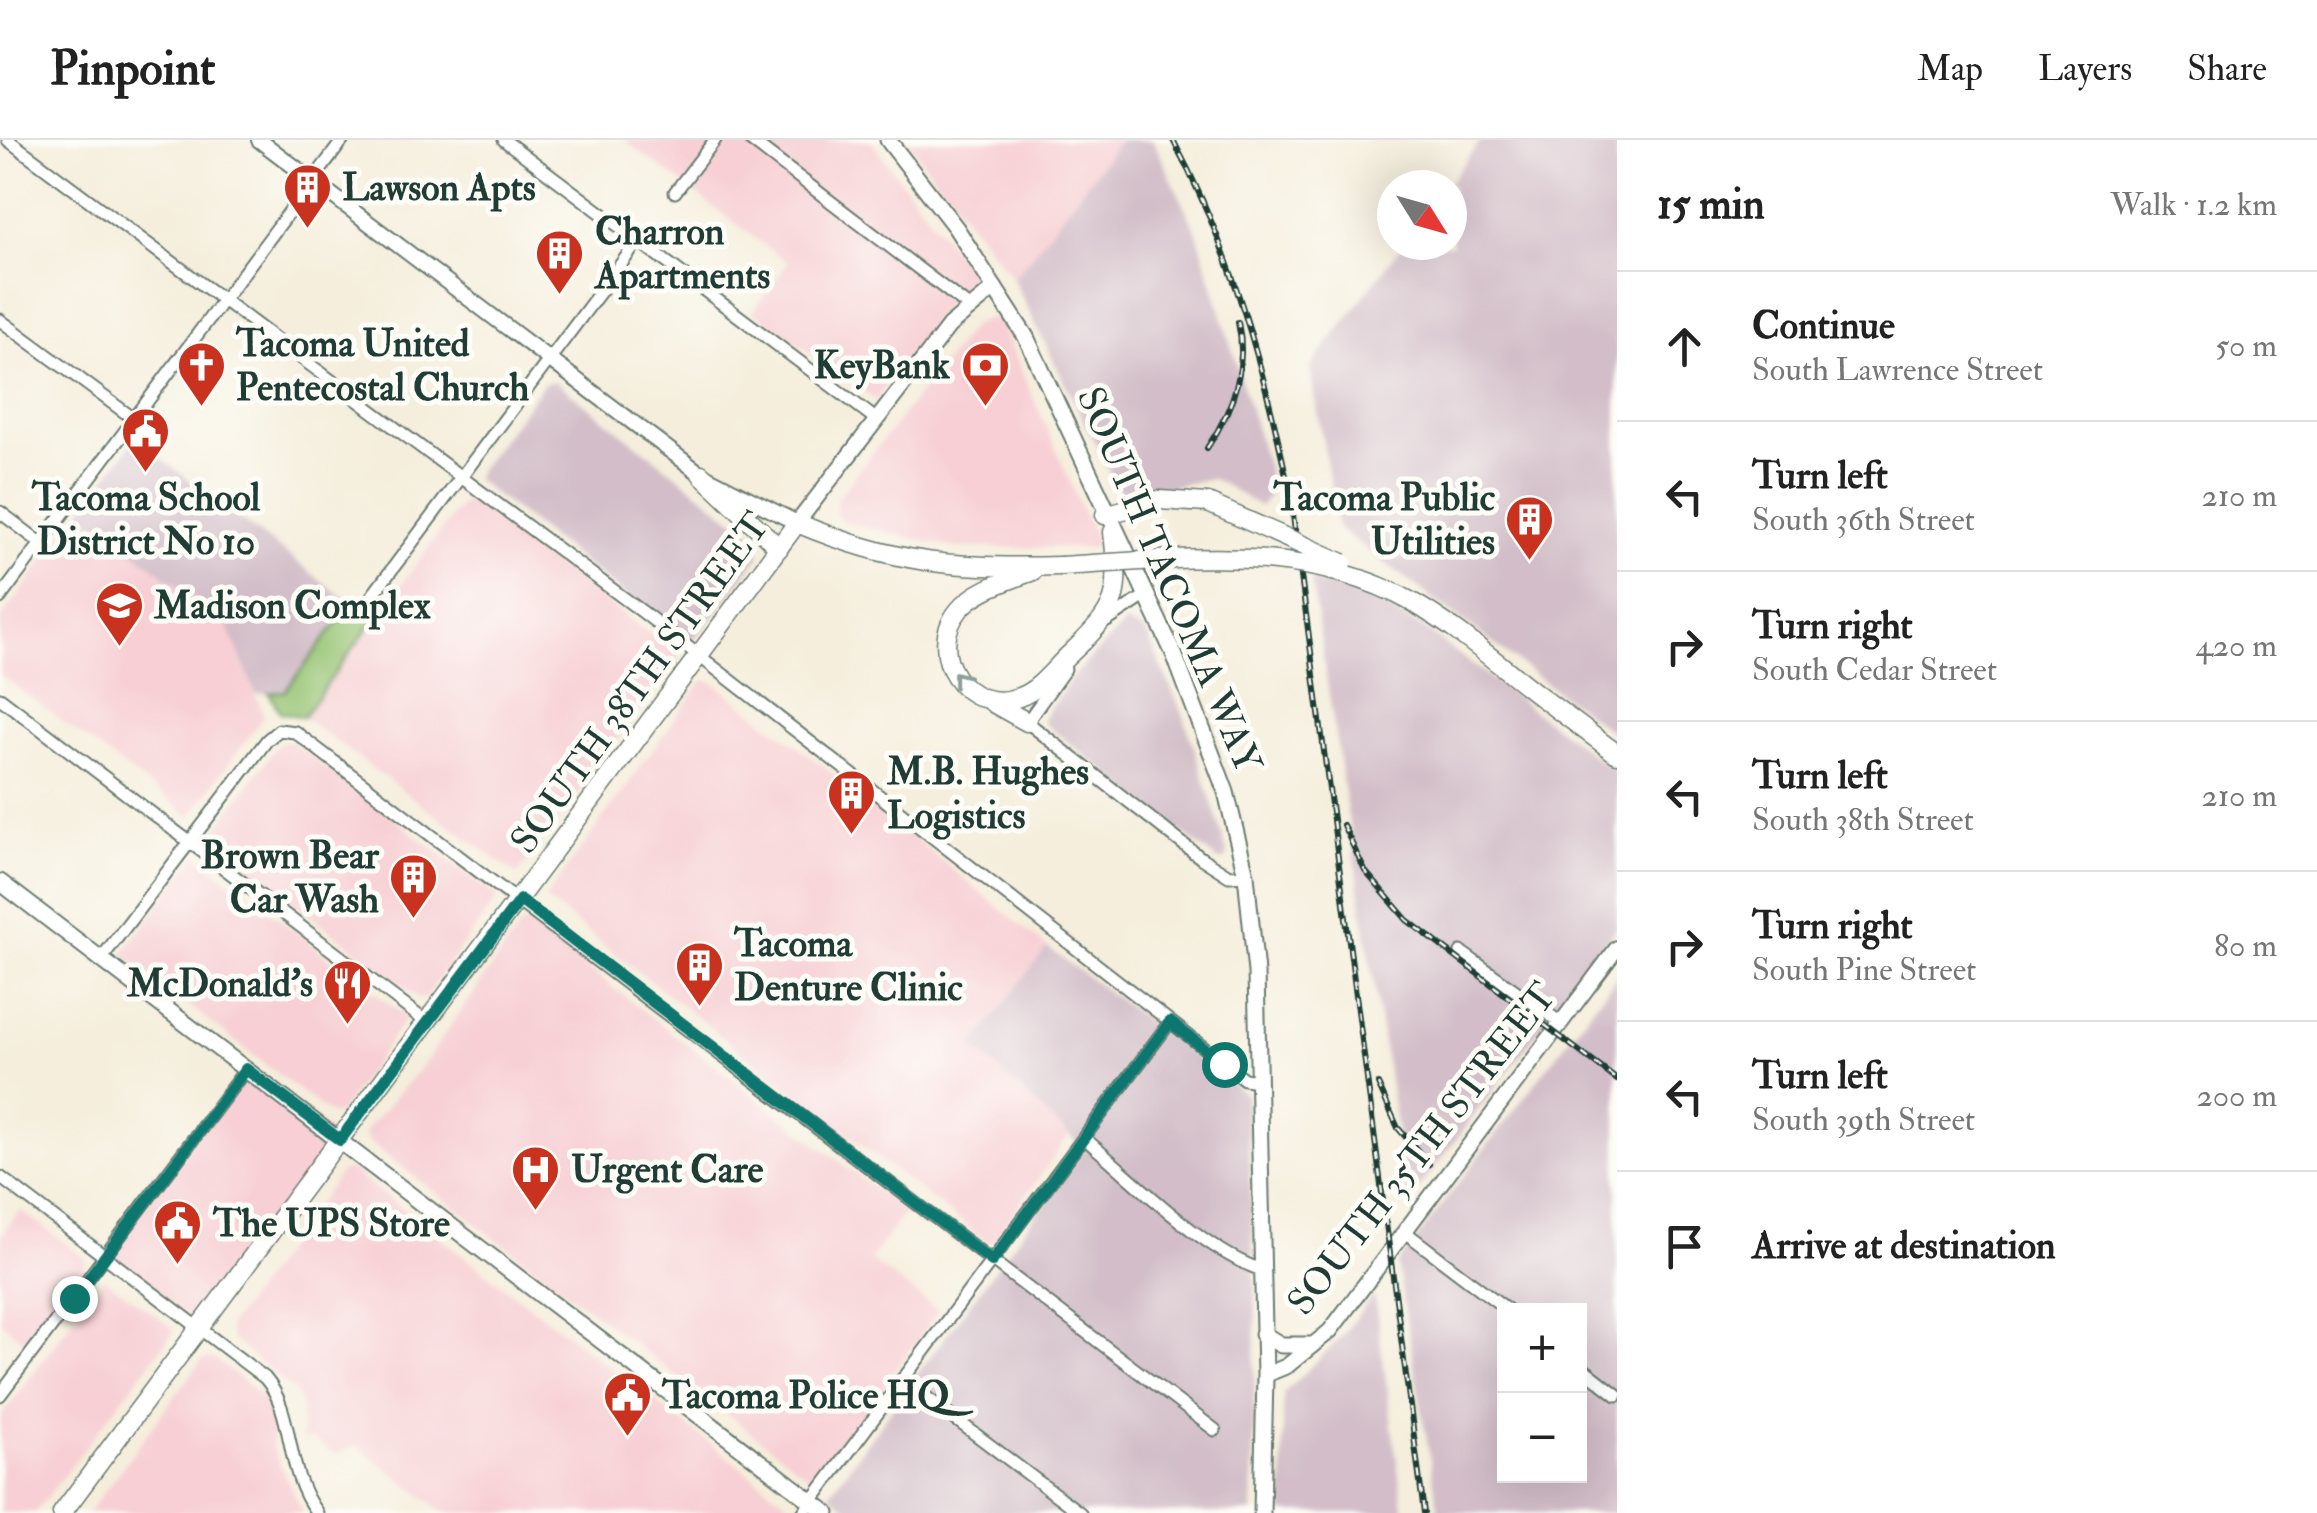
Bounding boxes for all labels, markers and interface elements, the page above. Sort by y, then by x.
text: Pinpoint [50,39,215,99]
text: Map [1917,47,1983,91]
text: Layers [2038,47,2132,91]
text: Share [2187,47,2267,91]
building icon: Lawson Apts [281,162,333,230]
place label: Lawson Apts [342,164,536,212]
north arrow [1377,170,1467,260]
text: 15 min [1657,179,1765,231]
text: Walk · 1.2 km [2110,185,2277,225]
place label: Charron Apartments [593,208,770,300]
building icon: Charron Apartments [534,228,586,296]
text: Continue [1752,302,1895,350]
icon: ahead [1657,319,1712,374]
place label: Tacoma United Pentecostal Church [235,320,529,412]
text: 50 m [2215,326,2277,366]
church icon: Tacoma United Pentecostal Church [175,340,227,408]
bank icon: KeyBank [959,340,1011,408]
place label: KeyBank [814,342,951,390]
text: South Lawrence Street [1752,350,2043,390]
street label: SOUTH TACOMA WAY [1066,380,1272,781]
public building icon: Tacoma School District No 10 [120,406,172,474]
text: Turn left [1752,452,1888,500]
icon: left [1657,469,1712,524]
place label: Tacoma School District No 10 [31,474,261,566]
place label: Tacoma Public Utilities [1273,474,1496,566]
text: 210 m [2202,476,2277,516]
building icon: Tacoma Public Utilities [1504,494,1556,562]
text: South 36th Street [1752,500,1975,540]
street label: SOUTH 38TH STREET [500,503,780,863]
school or university icon: Madison Complex [93,580,145,648]
place label: Madison Complex [153,582,431,630]
text: Turn right [1752,602,1913,650]
icon: right [1657,619,1712,674]
text: 420 m [2196,626,2277,666]
text: South Cedar Street [1752,650,1997,690]
one-way arrow [954,672,971,690]
place label: M.B. Hughes Logistics [886,748,1089,840]
text: Turn left [1752,752,1888,800]
building icon: M.B. Hughes Logistics [826,768,878,836]
icon: left [1657,769,1712,824]
text: 210 m [2202,776,2277,816]
text: South 38th Street [1752,800,1974,840]
place label: Brown Bear Car Wash [201,832,380,924]
building icon: Brown Bear Car Wash [388,852,440,920]
text: Turn right [1752,902,1913,950]
icon: right [1657,919,1712,974]
place label: Tacoma Denture Clinic [733,920,963,1012]
text: 80 m [2214,926,2277,966]
building icon: Tacoma Denture Clinic [673,940,725,1008]
text: South Pine Street [1752,950,1976,990]
restaurant icon: McDonald's [322,958,374,1026]
place label: McDonald's [126,960,313,1008]
street label: SOUTH 35TH STREET [1277,973,1567,1325]
route start [1202,1042,1248,1088]
text: Turn left [1752,1052,1888,1100]
icon: left [1657,1069,1712,1124]
text: 200 m [2196,1076,2277,1116]
text: South 39th Street [1752,1100,1975,1140]
hospital icon: Urgent Care [510,1144,562,1212]
place label: Urgent Care [571,1146,764,1194]
public building icon: The UPS Store [152,1198,204,1266]
place label: The UPS Store [212,1200,450,1248]
icon: arrive [1657,1219,1712,1274]
text: Arrive at destination [1752,1222,2056,1270]
route end [52,1276,98,1322]
map controls [1497,1303,1587,1483]
button: + [1497,1303,1587,1393]
public building icon: Tacoma Police HQ [601,1370,653,1438]
place label: Tacoma Police HQ [661,1372,974,1420]
button: − [1497,1393,1587,1483]

